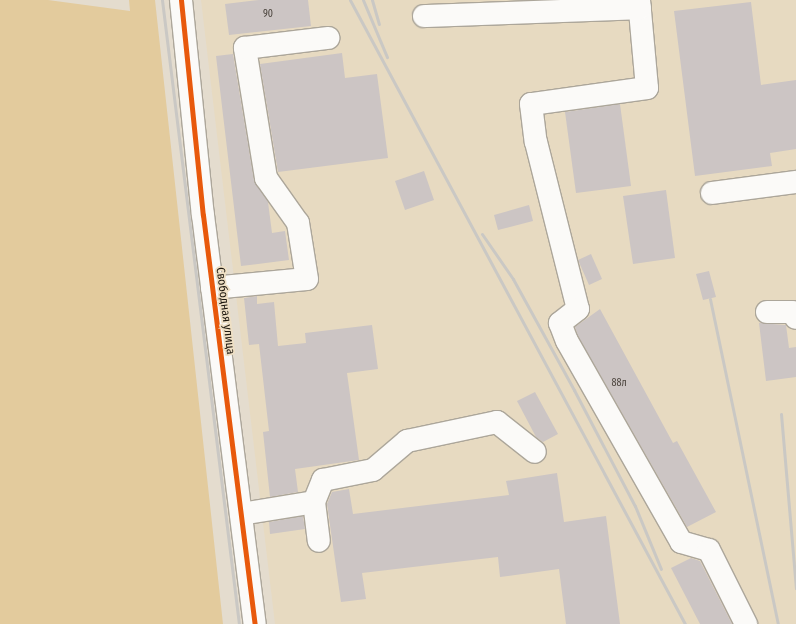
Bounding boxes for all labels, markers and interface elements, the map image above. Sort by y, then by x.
house number: 90 [263,9,273,21]
street label: Свободная улица [213,267,237,355]
house number: 88л [611,378,627,390]

